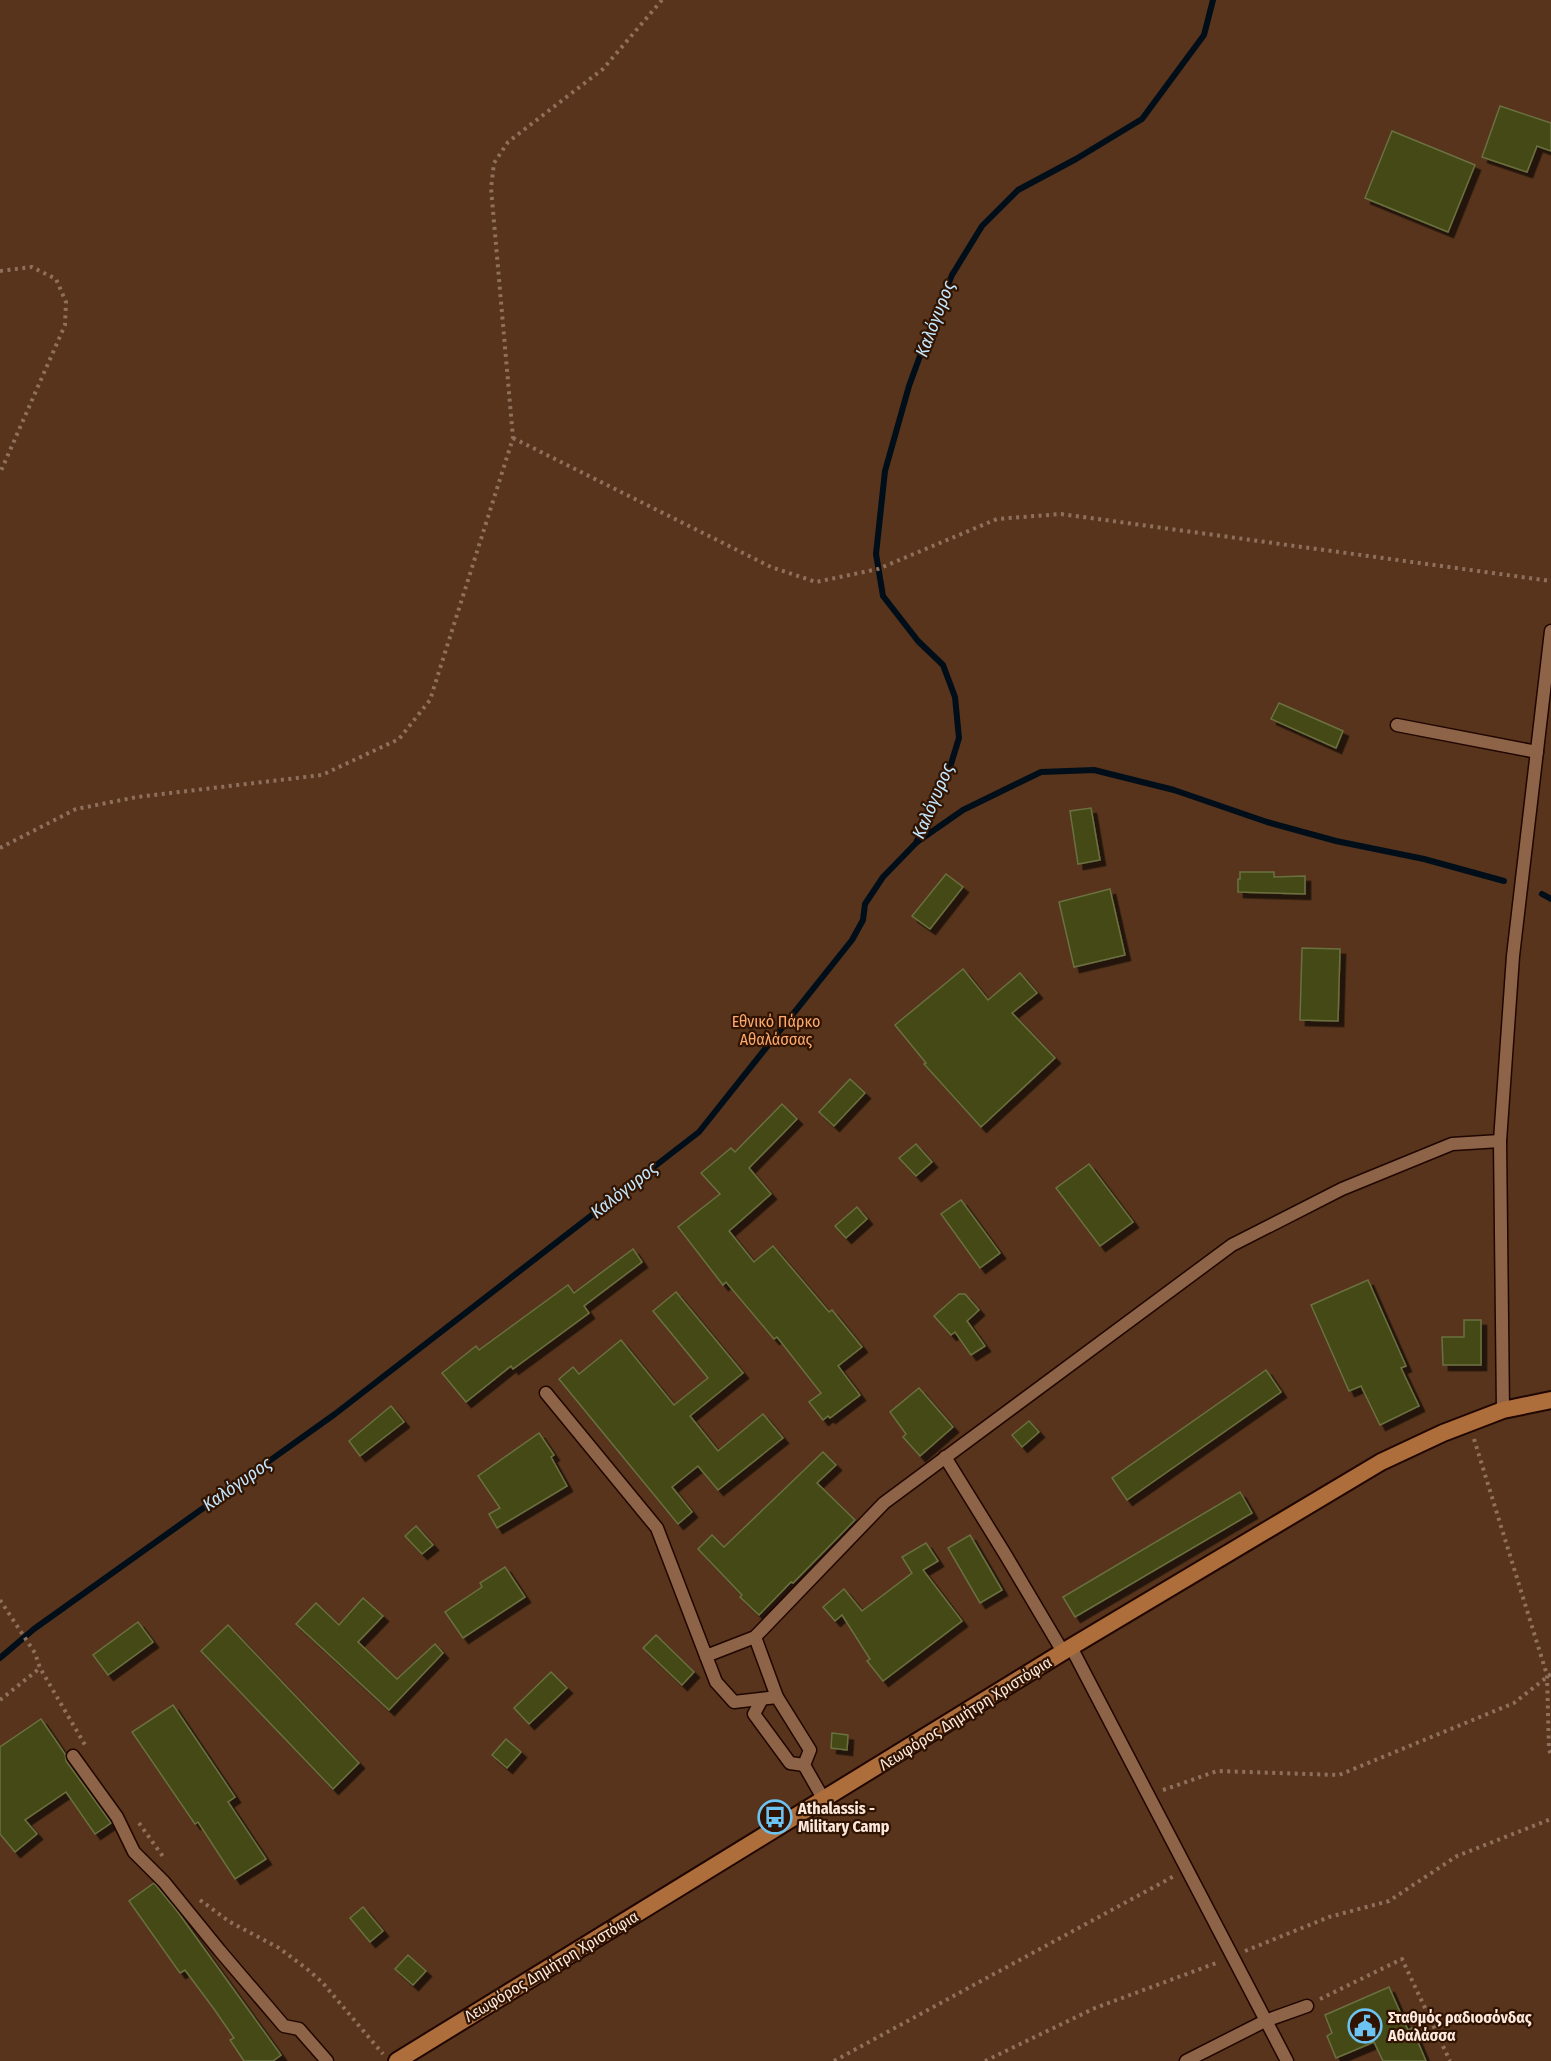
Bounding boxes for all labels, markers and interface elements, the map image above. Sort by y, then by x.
water label: Καλόγυρος [911,278,960,360]
water label: Καλόγυρος [907,760,959,842]
park label: Εθνικό Πάρκο Αθαλάσσας [732,1012,820,1049]
water label: Καλόγυρος [586,1157,662,1223]
water label: Καλόγυρος [198,1452,276,1516]
street label: Λεωφόρος Δημήτρη Χριστόφια [875,1652,1055,1774]
bus stop icon: Athalassis - Military Camp [757,1799,793,1835]
place label: Athalassis - Military Camp [797,1799,890,1836]
street label: Λεωφόρος Δημήτρη Χριστόφια [461,1907,642,2026]
public building icon: Σταθμός ραδιοσόνδας Αθαλάσσα [1347,2008,1383,2044]
place label: Σταθμός ραδιοσόνδας Αθαλάσσα [1387,2008,1532,2045]

